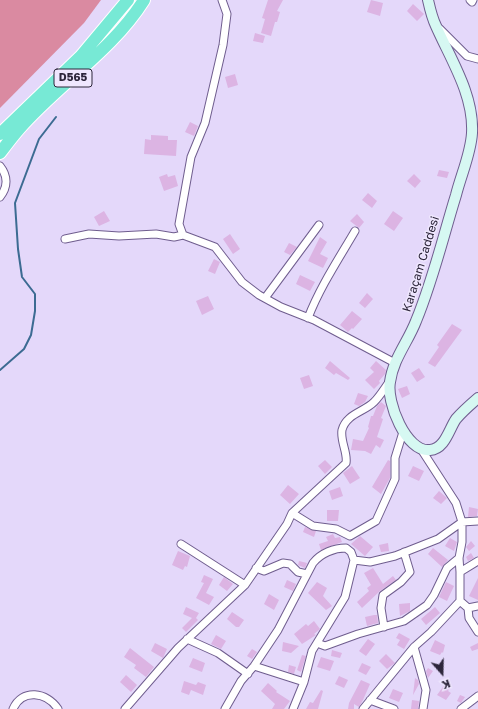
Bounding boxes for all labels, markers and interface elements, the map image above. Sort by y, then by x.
road number: D565 [54,69,92,87]
street label: Karaçam Caddesi [400,214,442,314]
north arrow [422,653,462,693]
text: K [440,677,452,692]

